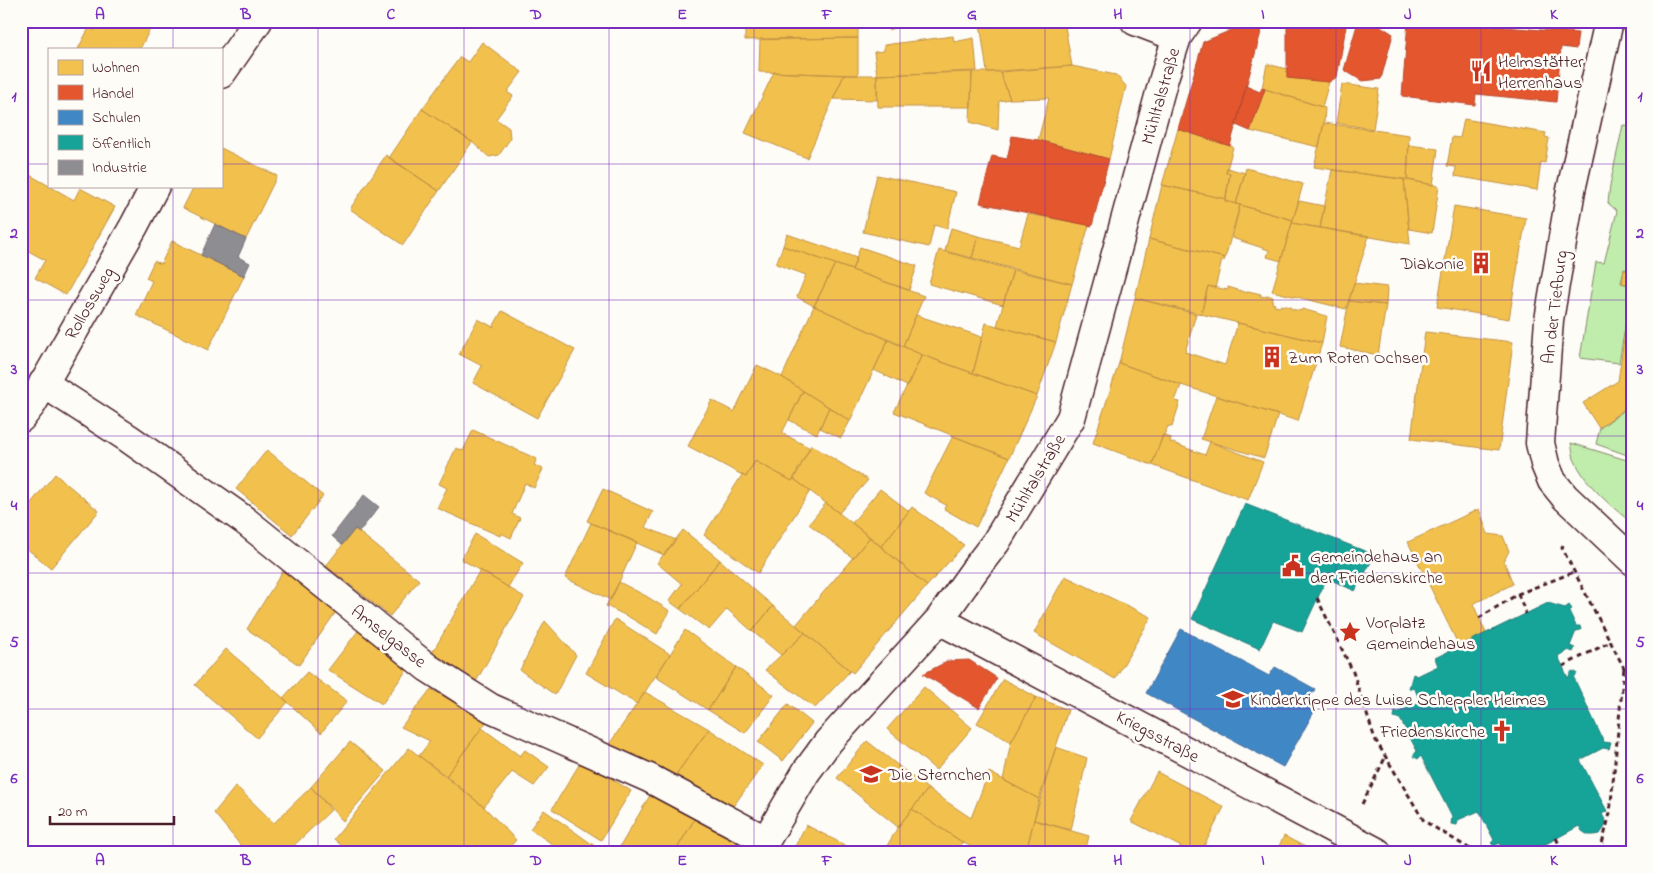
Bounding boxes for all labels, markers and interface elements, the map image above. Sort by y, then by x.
text: A [95,3,105,27]
text: B [240,3,252,27]
text: C [387,3,396,27]
text: D [529,3,542,27]
text: E [677,3,687,27]
text: F [821,3,833,27]
text: G [967,3,977,27]
text: H [1113,3,1123,27]
text: I [1261,3,1265,27]
text: J [1404,3,1412,27]
text: K [1550,3,1559,27]
street label: Mühltalstraße [1136,44,1188,148]
legend [48,48,222,188]
place label: Helmstätter Herrenhaus [1498,50,1584,97]
text: Wohnen [92,57,140,79]
restaurant icon: Helmstätter Herrenhaus [1468,58,1494,84]
text: Handel [92,83,134,105]
text: 1 [11,85,17,109]
text: 1 [1637,85,1643,109]
text: Schulen [92,107,141,129]
text: Öffentlich [92,133,151,155]
text: Industrie [92,157,147,179]
text: 2 [9,222,18,246]
text: 2 [1635,222,1644,246]
street label: An der Tiefburg [1536,249,1577,366]
building icon: Diakonie [1468,250,1494,276]
place label: Diakonie [1399,252,1465,278]
street label: Rollossweg [59,263,123,346]
building icon: Zum Roten Ochsen [1259,344,1285,370]
place label: Zum Roten Ochsen [1288,346,1428,372]
text: 3 [10,358,18,382]
text: 3 [1636,358,1644,382]
street label: Mühltalstraße [1000,429,1074,528]
text: 4 [10,494,18,518]
text: 4 [1636,494,1644,518]
place label: Gemeindehaus an der Friedenskirche [1310,545,1444,592]
public building icon: Gemeindehaus an der Friedenskirche [1280,553,1306,579]
street label: Amselgasse [344,600,432,677]
place label: Vorplatz Gemeindehaus [1365,611,1475,658]
place icon: Vorplatz Gemeindehaus [1337,619,1363,645]
text: 5 [9,631,19,655]
text: 5 [1635,631,1645,655]
school or university icon: Kinderkrippe des Luise Scheppler Heimes [1220,686,1246,712]
place label: Kinderkrippe des Luise Scheppler Heimes [1250,688,1547,714]
street label: Kriegsstraße [1110,705,1204,772]
church icon: Friedenskirche [1489,718,1515,744]
place label: Friedenskirche [1379,720,1486,746]
school or university icon: Die Sternchen [858,761,884,787]
place label: Die Sternchen [887,763,991,789]
text: 6 [9,767,18,791]
text: 6 [1635,767,1644,791]
scale bar [50,793,174,825]
text: 20 m [58,801,88,823]
text: A [95,849,105,873]
text: B [240,849,252,873]
text: C [387,849,396,873]
text: D [529,849,542,873]
text: E [677,849,687,873]
text: F [821,849,833,873]
text: G [967,849,977,873]
text: H [1113,849,1123,873]
text: I [1261,849,1265,873]
text: J [1404,849,1412,873]
text: K [1550,849,1559,873]

